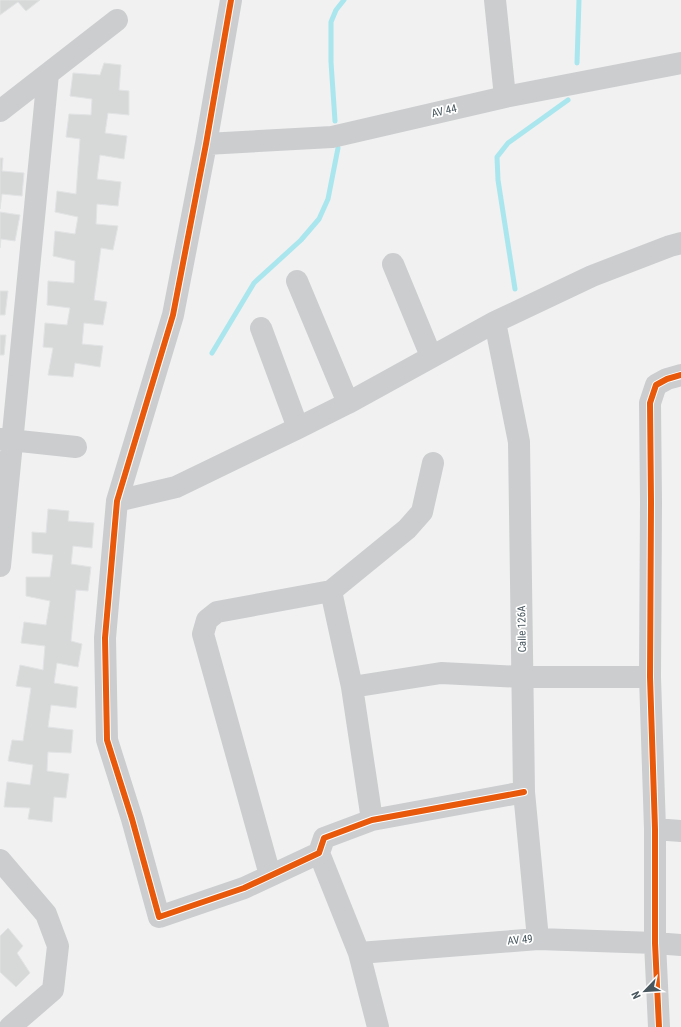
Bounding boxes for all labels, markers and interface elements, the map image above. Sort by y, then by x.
street label: AV 44 [430,102,458,120]
street label: Calle 126A [515,605,529,653]
street label: AV 49 [507,932,533,948]
north arrow [625,971,665,1011]
text: N [629,989,644,1001]

